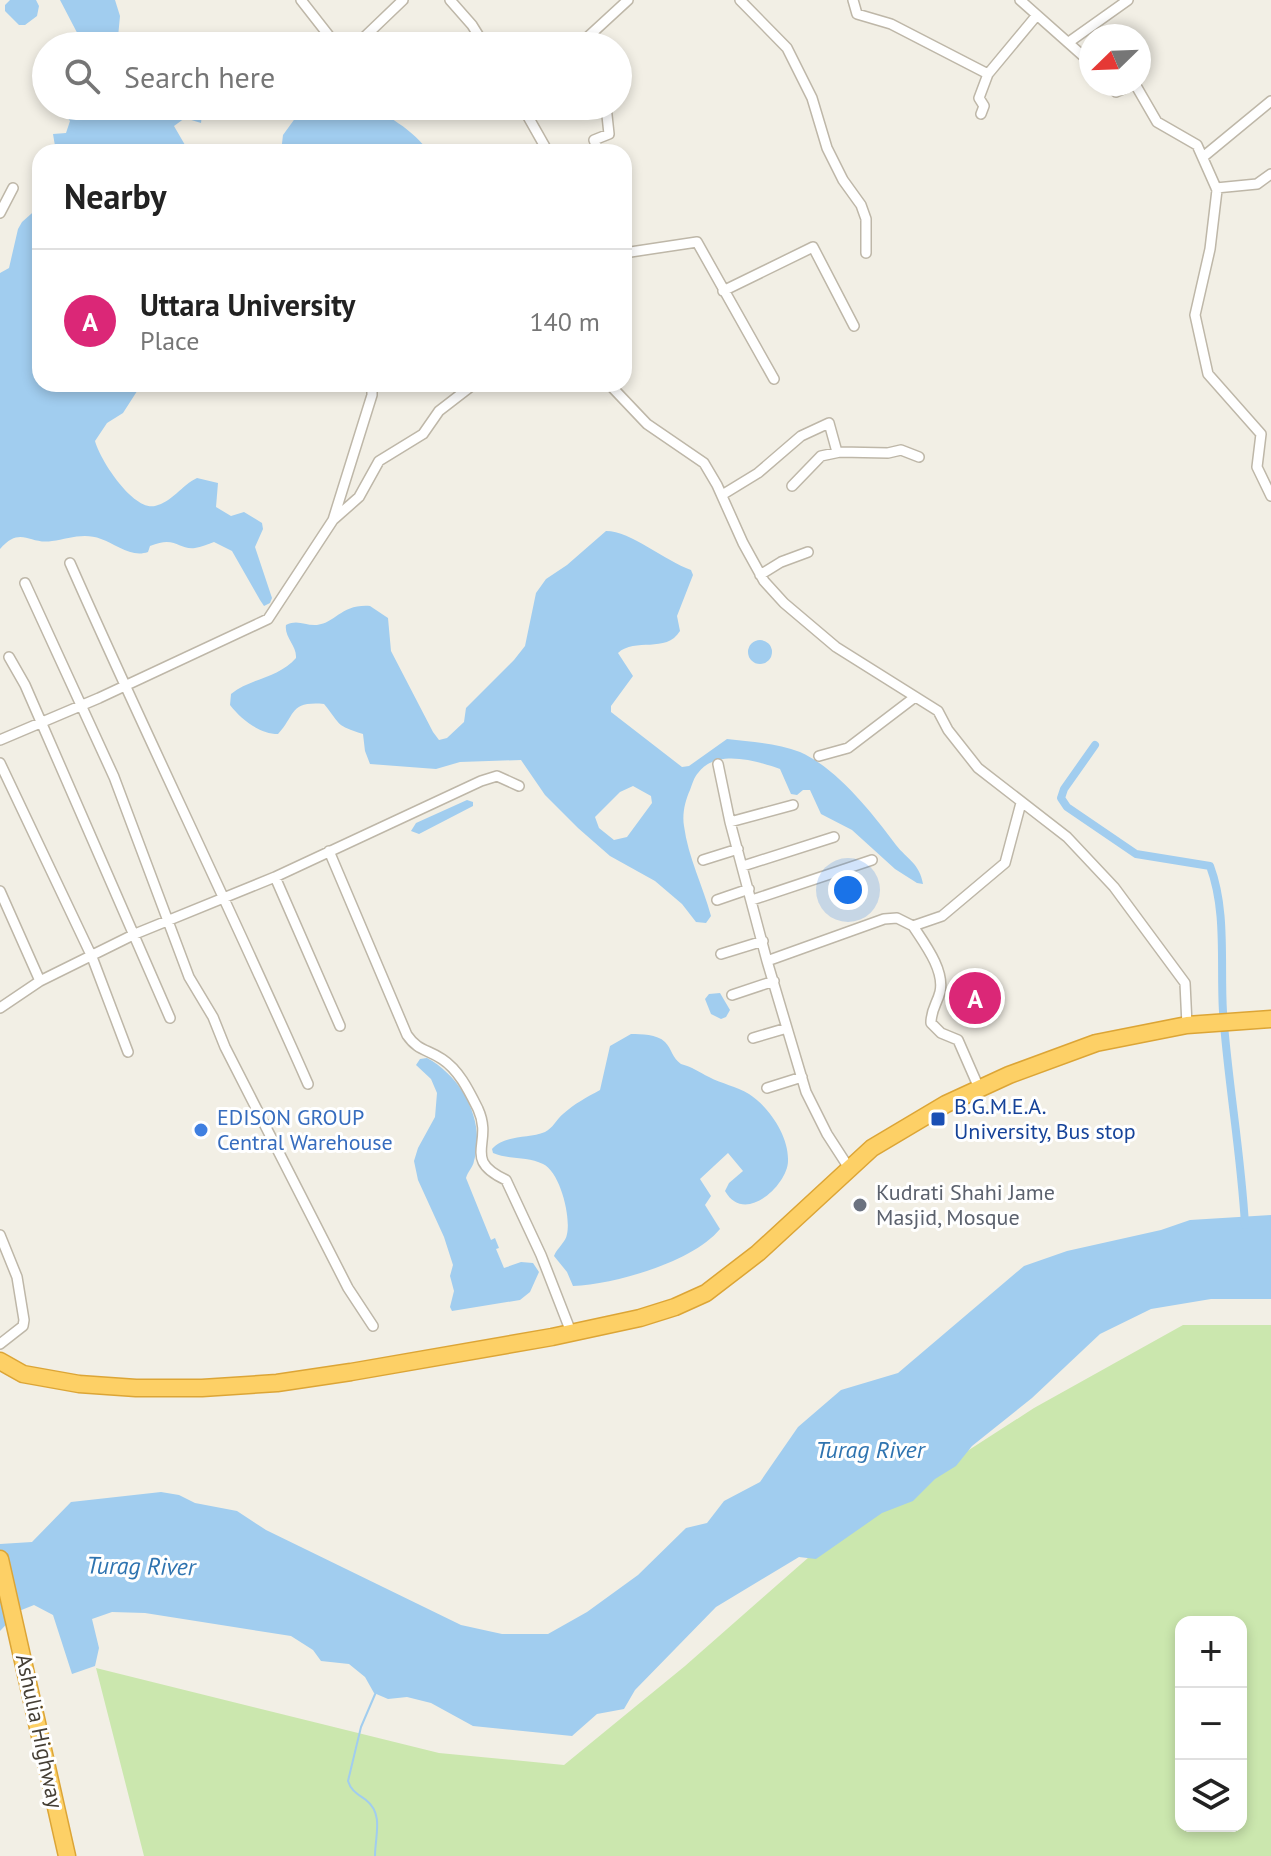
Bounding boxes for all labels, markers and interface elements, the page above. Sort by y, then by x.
north arrow [1079,24,1151,96]
search box [32,32,632,120]
icon: search [60,54,104,98]
text: Search here [124,57,275,96]
text: Nearby [64,174,166,218]
text: Uttara University [140,285,355,324]
text: A [82,305,98,338]
text: 140 m [529,305,600,338]
text: Place [140,324,199,357]
your location [828,870,868,910]
pin: A [949,968,1001,1028]
place label: B.G.M.E.A. University, Bus stop [954,1092,1136,1145]
place label: EDISON GROUP Central Warehouse [217,1103,393,1156]
marker: B.G.M.E.A. University, Bus stop [929,1110,947,1128]
marker: EDISON GROUP Central Warehouse [192,1121,210,1139]
place label: Kudrati Shahi Jame Masjid, Mosque [876,1178,1055,1231]
marker: Kudrati Shahi Jame Masjid, Mosque [851,1196,869,1214]
water label: Turag River [815,1434,927,1465]
water label: Turag River [86,1550,198,1582]
map controls [1175,1616,1247,1832]
button: + [1175,1616,1247,1688]
street label: Ashulia Highway [10,1651,70,1811]
button: − [1175,1688,1247,1760]
button: layers [1175,1760,1247,1832]

